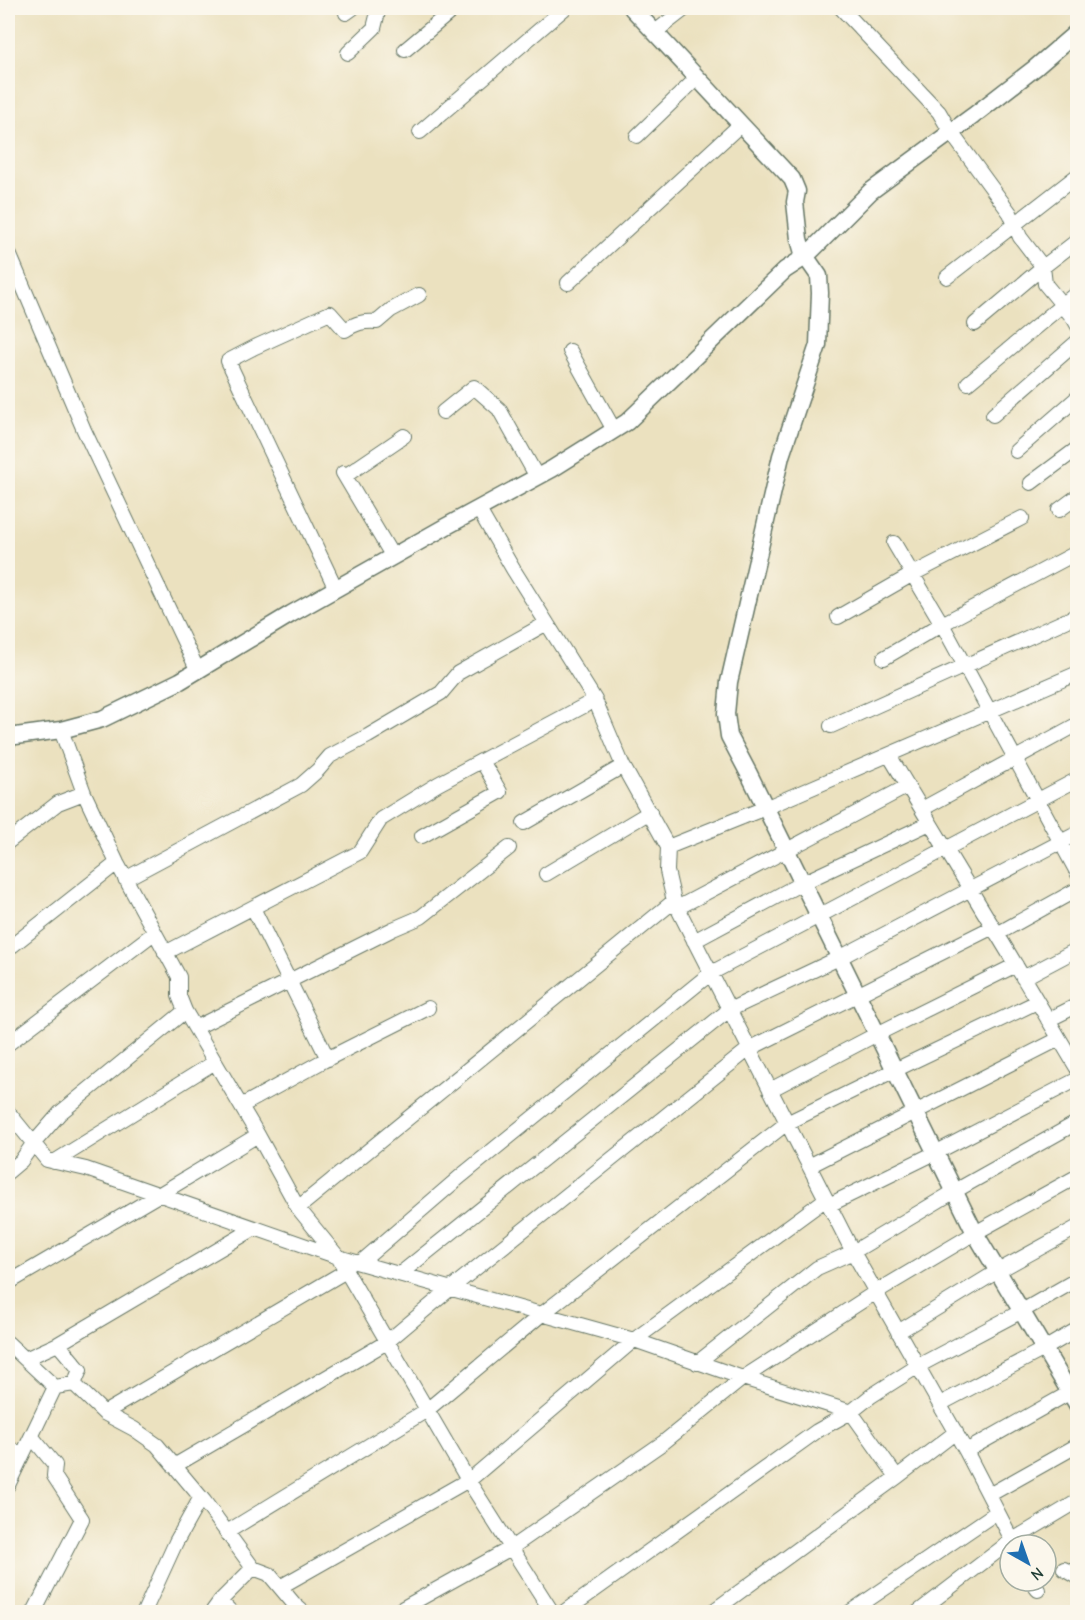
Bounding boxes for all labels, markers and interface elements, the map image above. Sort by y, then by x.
north arrow [998,1533,1058,1593]
text: N [1027,1563,1047,1584]

